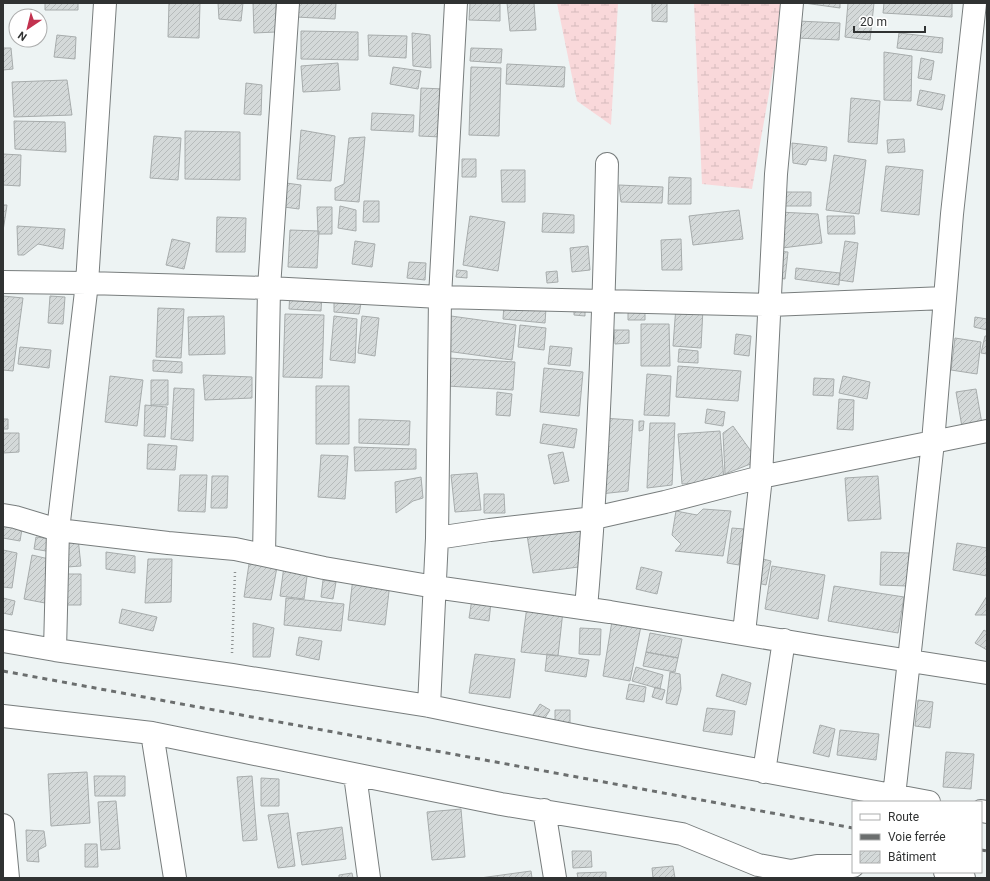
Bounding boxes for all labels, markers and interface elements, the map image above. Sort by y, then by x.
north arrow [8,8,48,48]
scale bar [854,8,925,34]
text: 20 m [860,15,887,29]
text: N [15,28,29,43]
legend [852,801,982,873]
text: Route [888,810,919,824]
text: Voie ferrée [888,830,946,844]
text: Bâtiment [888,850,936,864]

